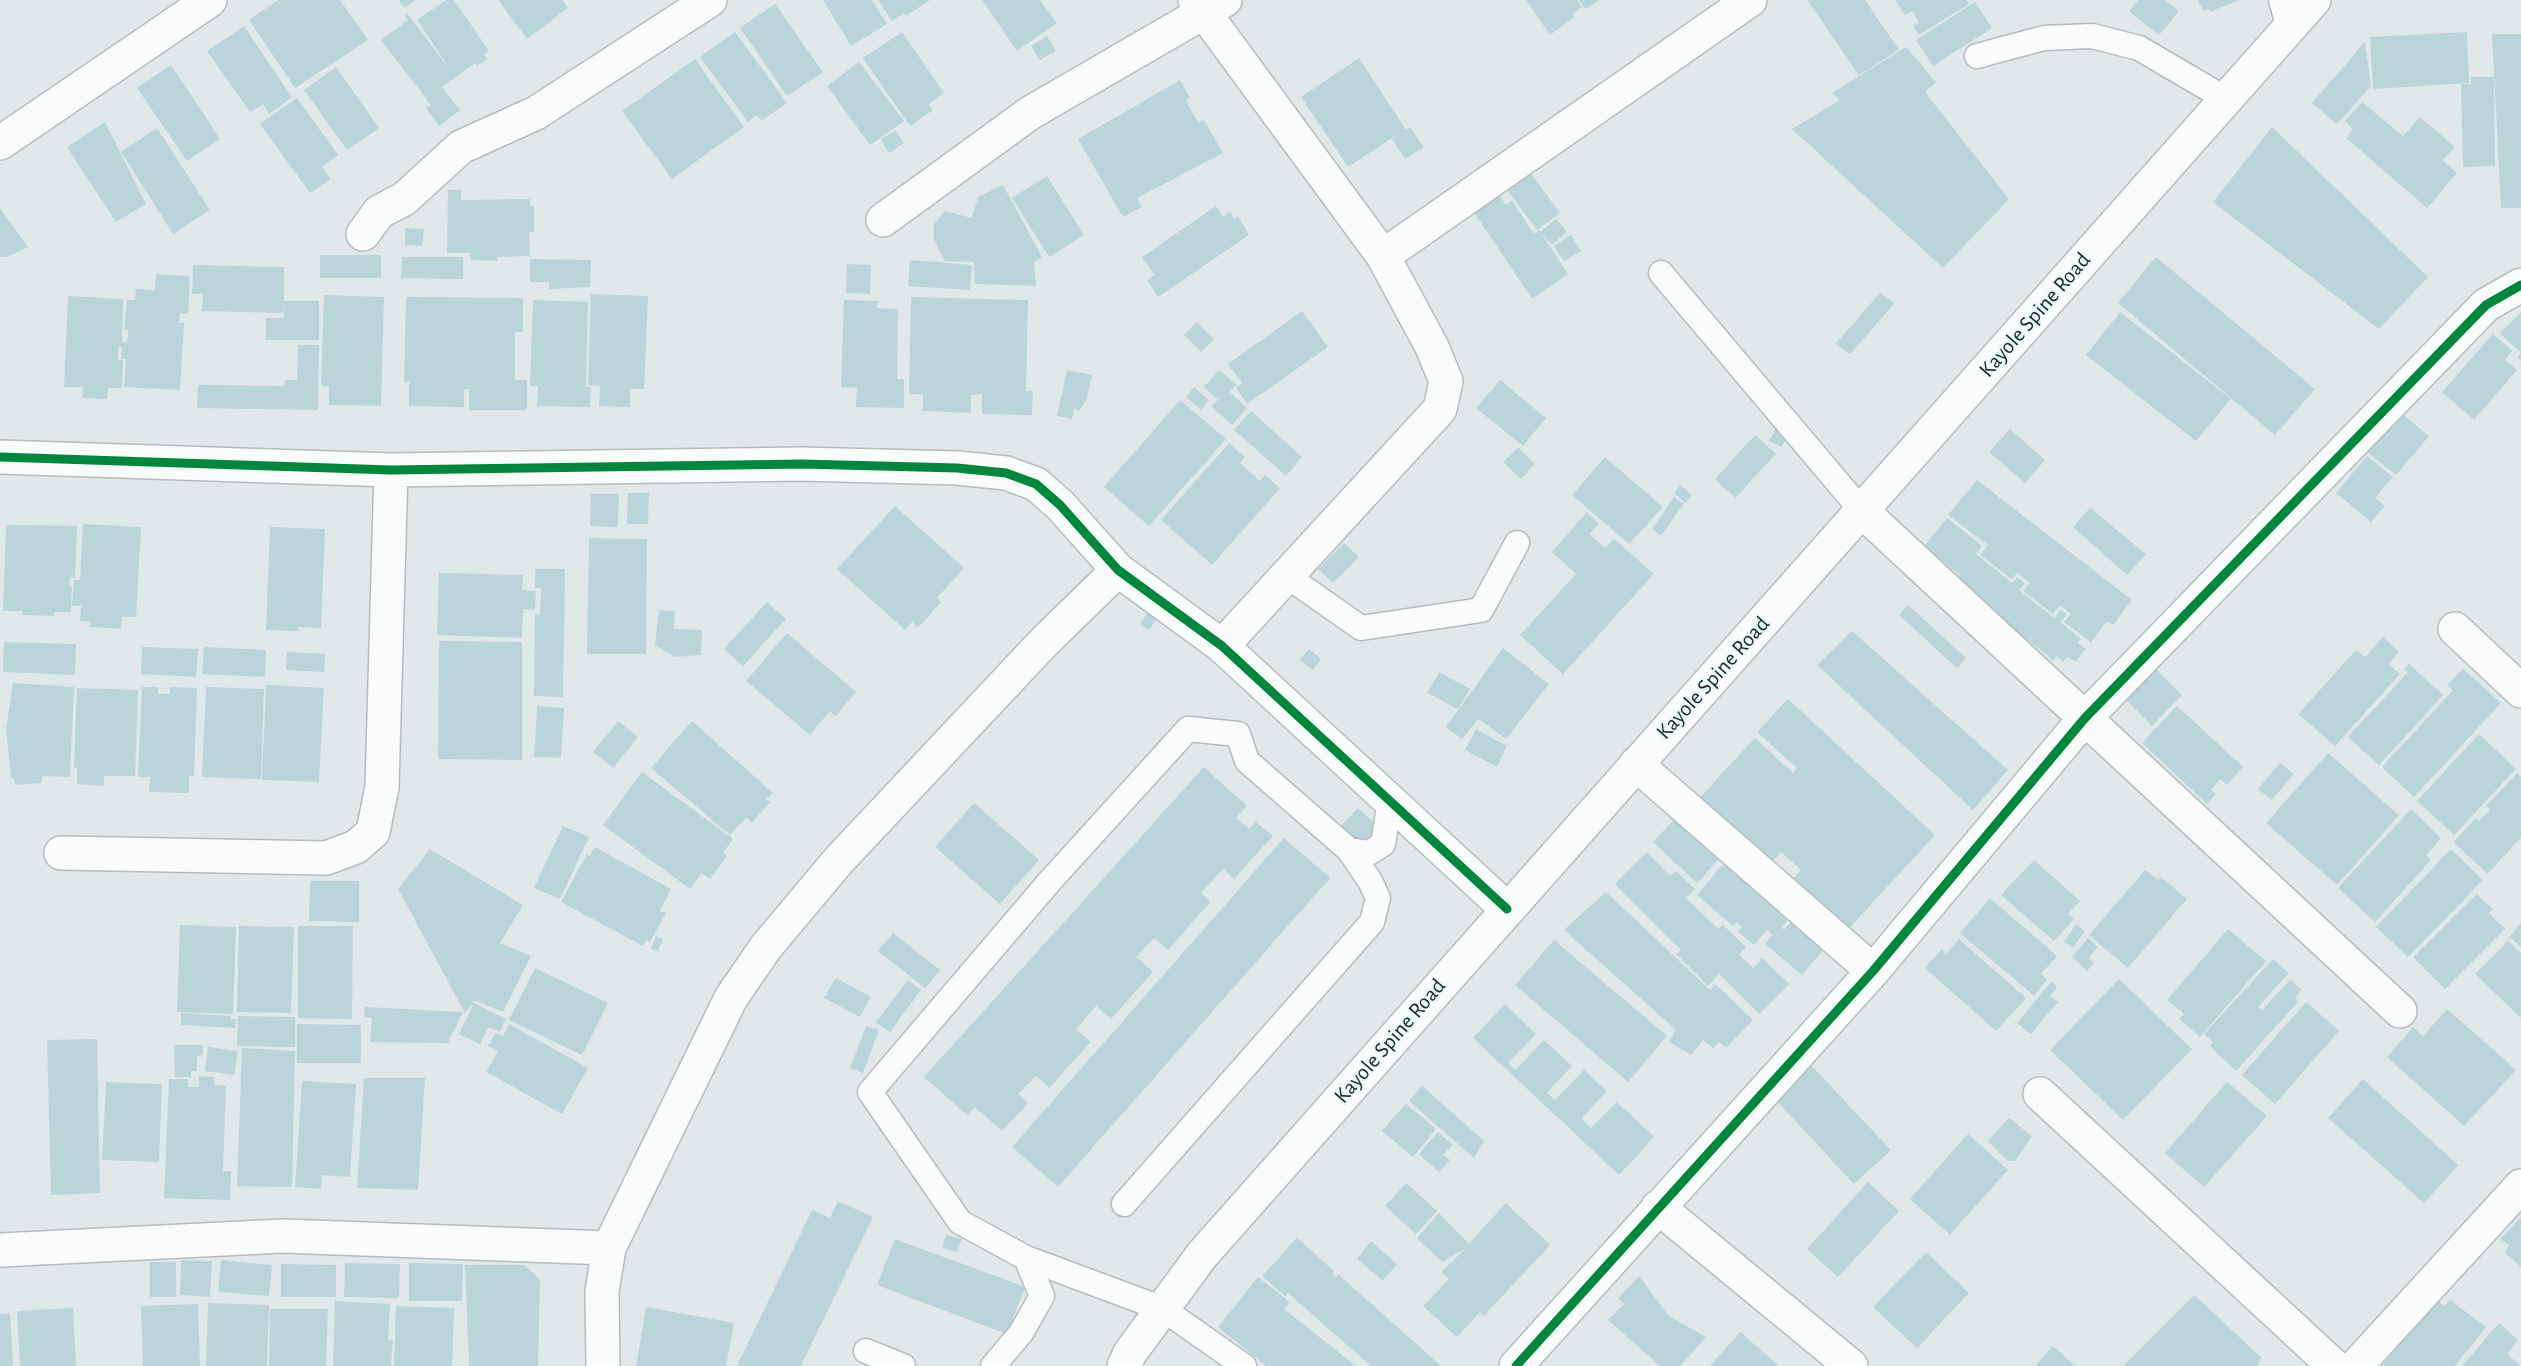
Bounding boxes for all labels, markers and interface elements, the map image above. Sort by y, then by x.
street label: Kayole Spine Road [1974,247,2096,383]
street label: Kayole Spine Road [1651,611,1775,745]
street label: Kayole Spine Road [1329,973,1451,1109]

